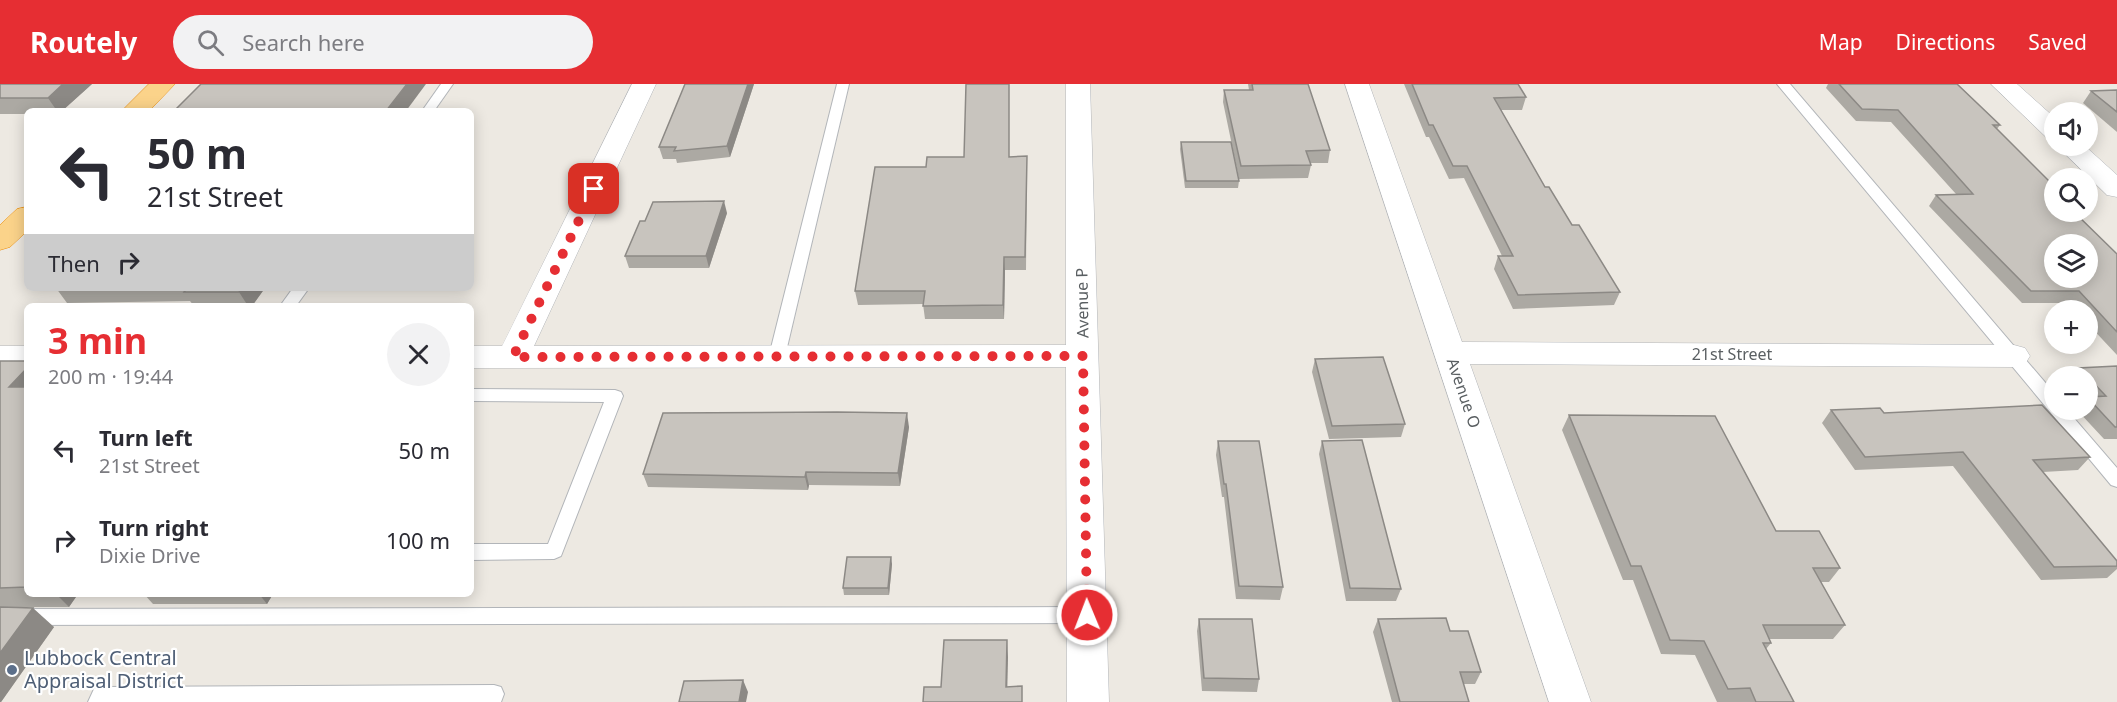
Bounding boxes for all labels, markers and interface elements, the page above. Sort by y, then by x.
search box [173,15,593,69]
text: Routely [30,23,137,61]
icon: search [194,26,227,59]
text: Search here [242,27,365,57]
text: Map [1819,28,1863,56]
text: Directions [1896,28,1995,56]
text: Saved [2028,28,2087,56]
map controls [2044,102,2098,420]
button: sound [2044,102,2098,156]
text: 50 m [147,124,247,181]
icon: left [48,132,126,210]
pin [568,163,619,214]
button: search [2044,168,2098,222]
icon: arrive [577,172,610,205]
text: 21st Street [147,178,283,215]
button: layers [2044,234,2098,288]
icon: right [112,246,145,279]
text: Then [48,248,100,278]
street label: Avenue P [1070,268,1094,338]
button: + [2044,300,2098,354]
text: 3 min [48,316,147,365]
button: close [387,323,450,386]
street label: 21st Street [1692,343,1773,365]
street label: Avenue O [1442,355,1486,431]
text: 200 m · 19:44 [48,363,173,390]
button: − [2044,366,2098,420]
text: Turn left [99,422,193,452]
icon: left [48,434,81,467]
text: 50 m [399,435,450,465]
text: 21st Street [99,452,200,479]
text: Turn right [99,512,209,542]
icon: right [48,524,81,557]
text: 100 m [386,525,450,555]
text: Dixie Drive [99,542,200,569]
position arrow [1055,583,1119,647]
place label: Lubbock Central Appraisal District [24,644,184,694]
marker: Lubbock Central Appraisal District [5,663,19,677]

